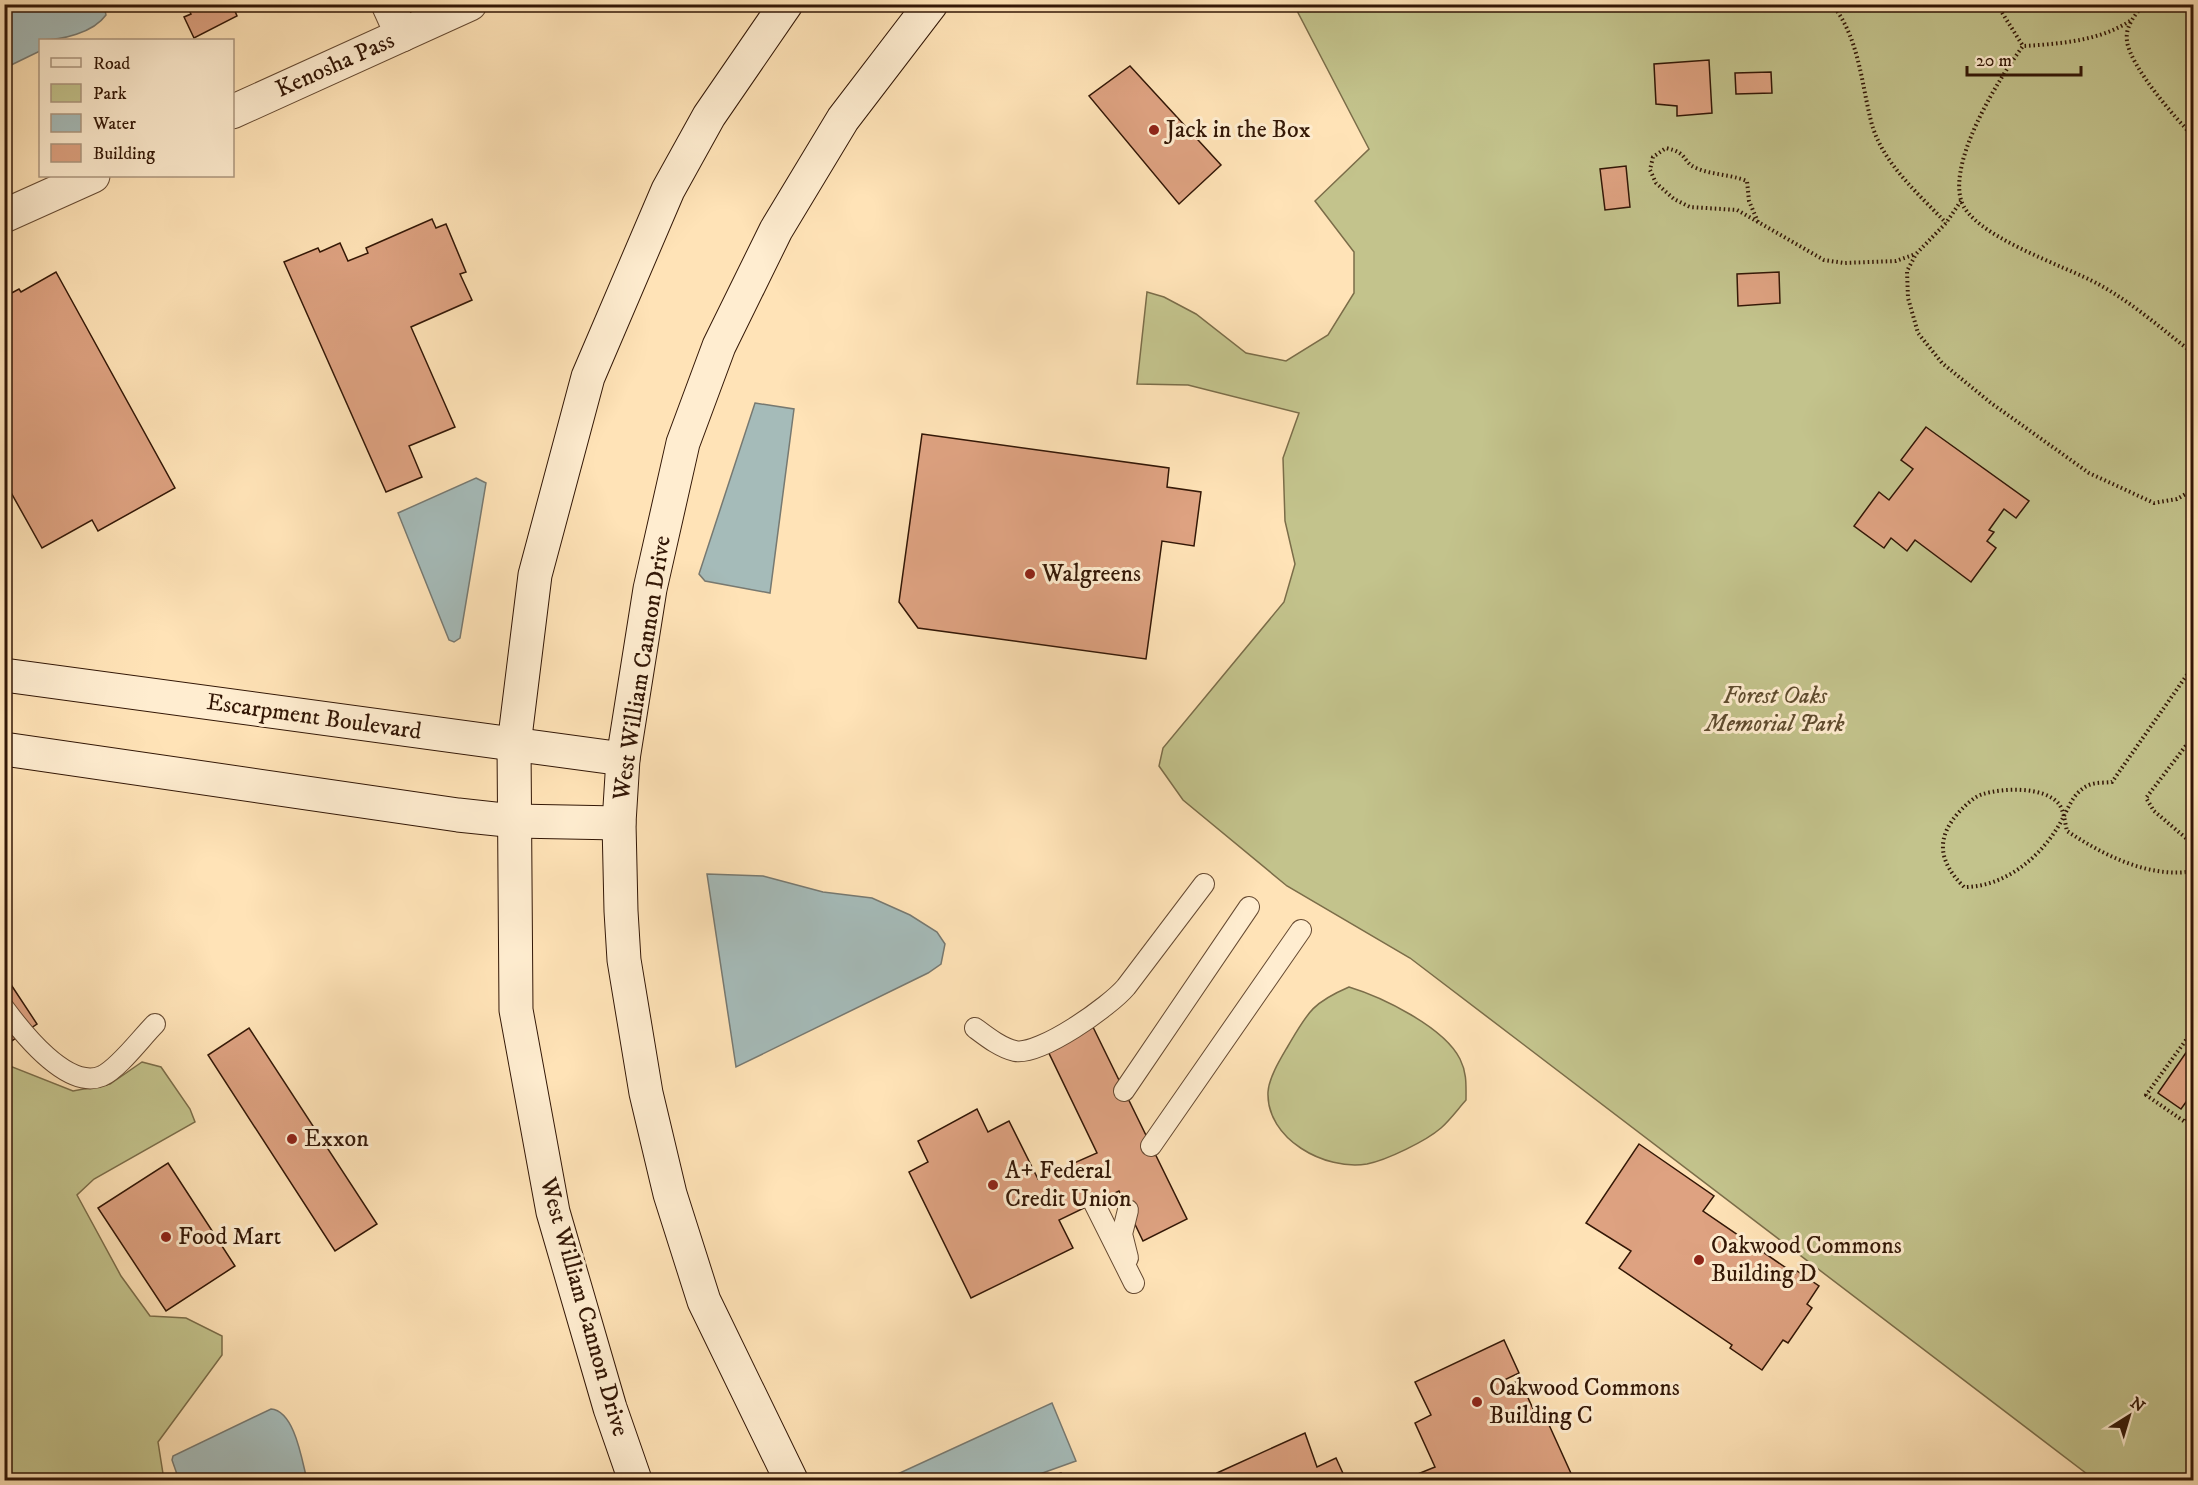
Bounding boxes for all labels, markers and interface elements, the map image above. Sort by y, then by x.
street label: Kenosha Pass [271,26,399,104]
legend [39,39,234,177]
scale bar [1967,39,2081,77]
text: 20 m [1976,50,2012,72]
text: Road [93,53,130,75]
text: Park [93,83,127,105]
text: Water [92,113,136,135]
place label: Jack in the Box [1164,115,1311,145]
marker: Jack in the Box [1147,123,1161,137]
text: Building [93,143,155,165]
street label: West William Cannon Drive [606,533,678,804]
place label: Walgreens [1041,559,1141,589]
marker: Walgreens [1023,567,1037,581]
park label: Forest Oaks Memorial Park [1703,681,1845,739]
street label: Escarpment Boulevard [205,687,423,747]
place label: Exxon [304,1124,369,1154]
marker: Exxon [285,1132,299,1146]
place label: A+ Federal Credit Union [1005,1156,1132,1214]
street label: West William Cannon Drive [532,1173,635,1440]
marker: A+ Federal Credit Union [986,1178,1000,1192]
place label: Food Mart [178,1222,281,1252]
marker: Food Mart [159,1230,173,1244]
place label: Oakwood Commons Building D [1711,1231,1902,1289]
marker: Oakwood Commons Building D [1692,1253,1706,1267]
place label: Oakwood Commons Building C [1489,1373,1680,1431]
north arrow [2099,1386,2159,1446]
text: N [2126,1393,2149,1417]
marker: Oakwood Commons Building C [1470,1395,1484,1409]

